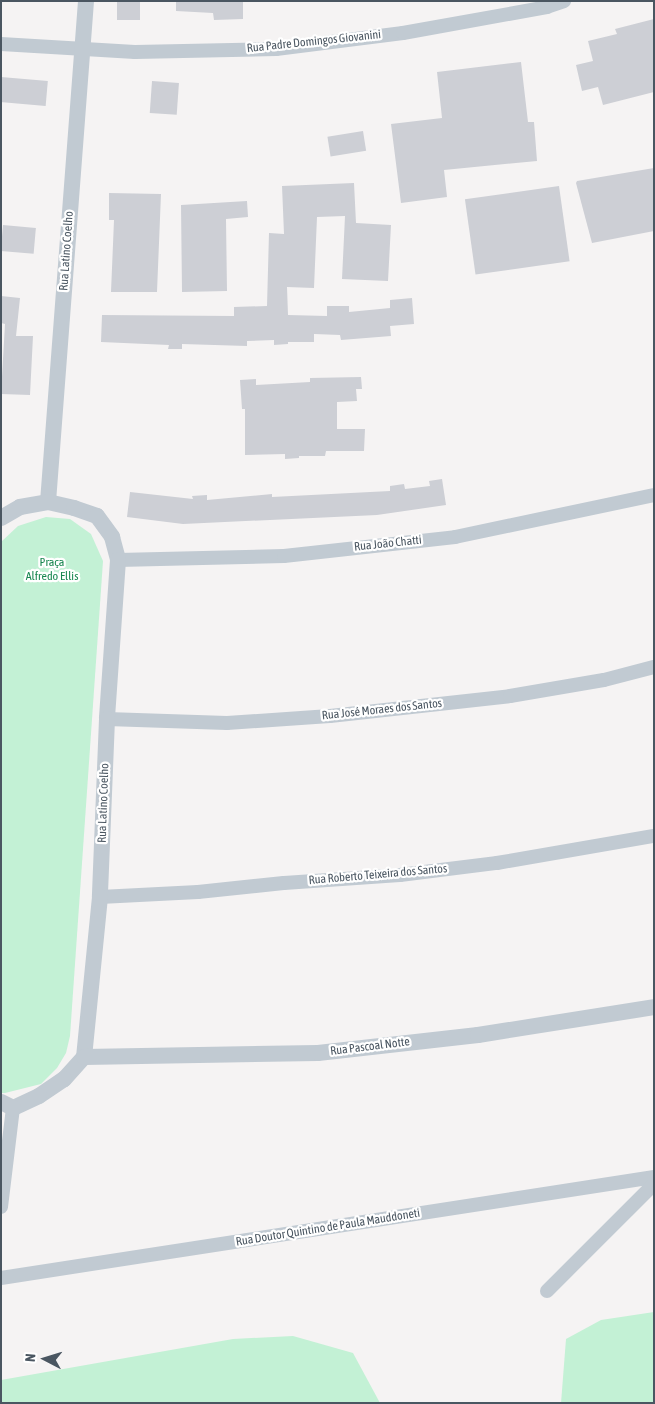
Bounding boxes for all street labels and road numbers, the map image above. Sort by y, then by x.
street label: Rua Padre Domingos Giovanini [246,28,382,56]
street label: Rua Latino Coelho [57,211,77,291]
street label: Rua João Chatti [354,533,422,555]
street label: Rua José Moraes dos Santos [321,697,443,723]
street label: Rua Latino Coelho [95,763,113,843]
street label: Rua Roberto Teixeira dos Santos [308,862,448,888]
street label: Rua Pascoal Notte [329,1035,411,1059]
street label: Rua Doutor Quintino de Paula Mauddoneti [235,1206,421,1250]

